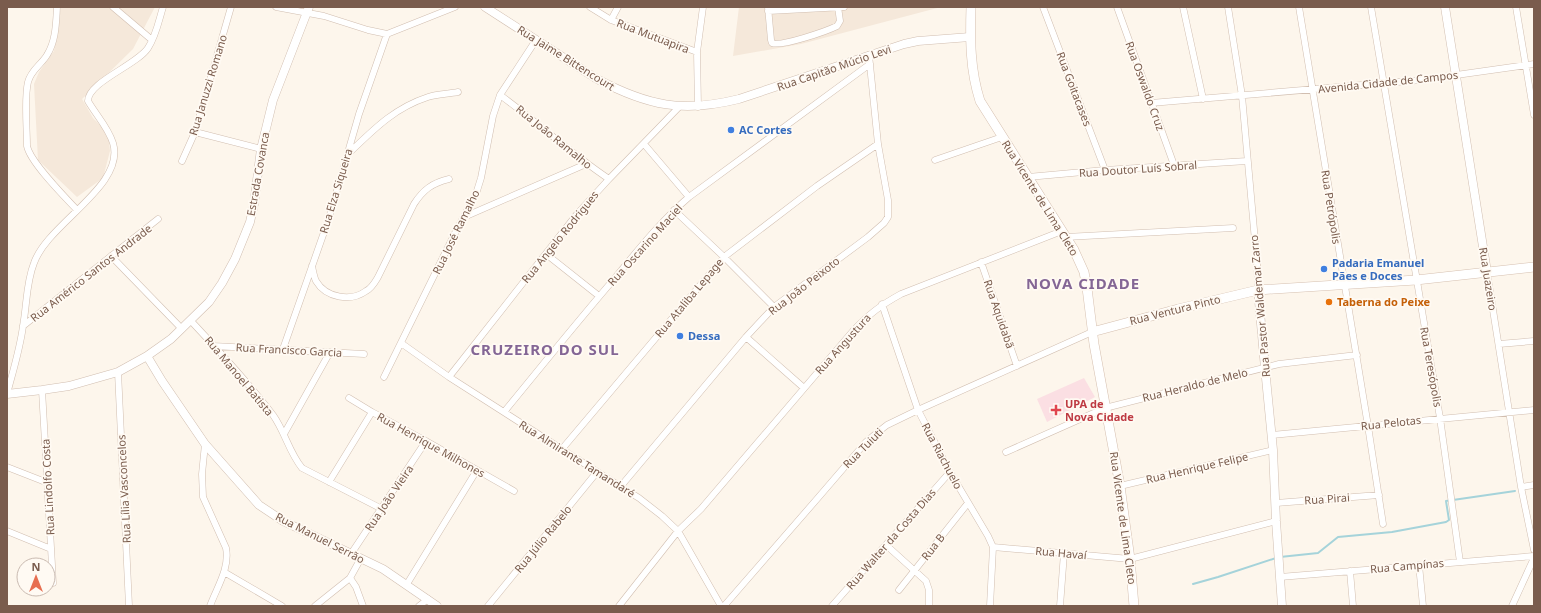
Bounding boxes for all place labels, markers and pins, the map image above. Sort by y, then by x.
place label: AC Cortes [739,122,793,137]
marker: AC Cortes [726,125,736,135]
place label: Padaria Emanuel Pães e Doces [1332,255,1424,283]
marker: Padaria Emanuel Pães e Doces [1319,264,1329,274]
place label: Taberna do Peixe [1337,294,1431,309]
marker: Taberna do Peixe [1324,297,1334,307]
place label: Dessa [688,328,720,343]
marker: Dessa [675,331,685,341]
place label: UPA de Nova Cidade [1065,396,1134,424]
marker: UPA de Nova Cidade [1050,404,1062,416]

